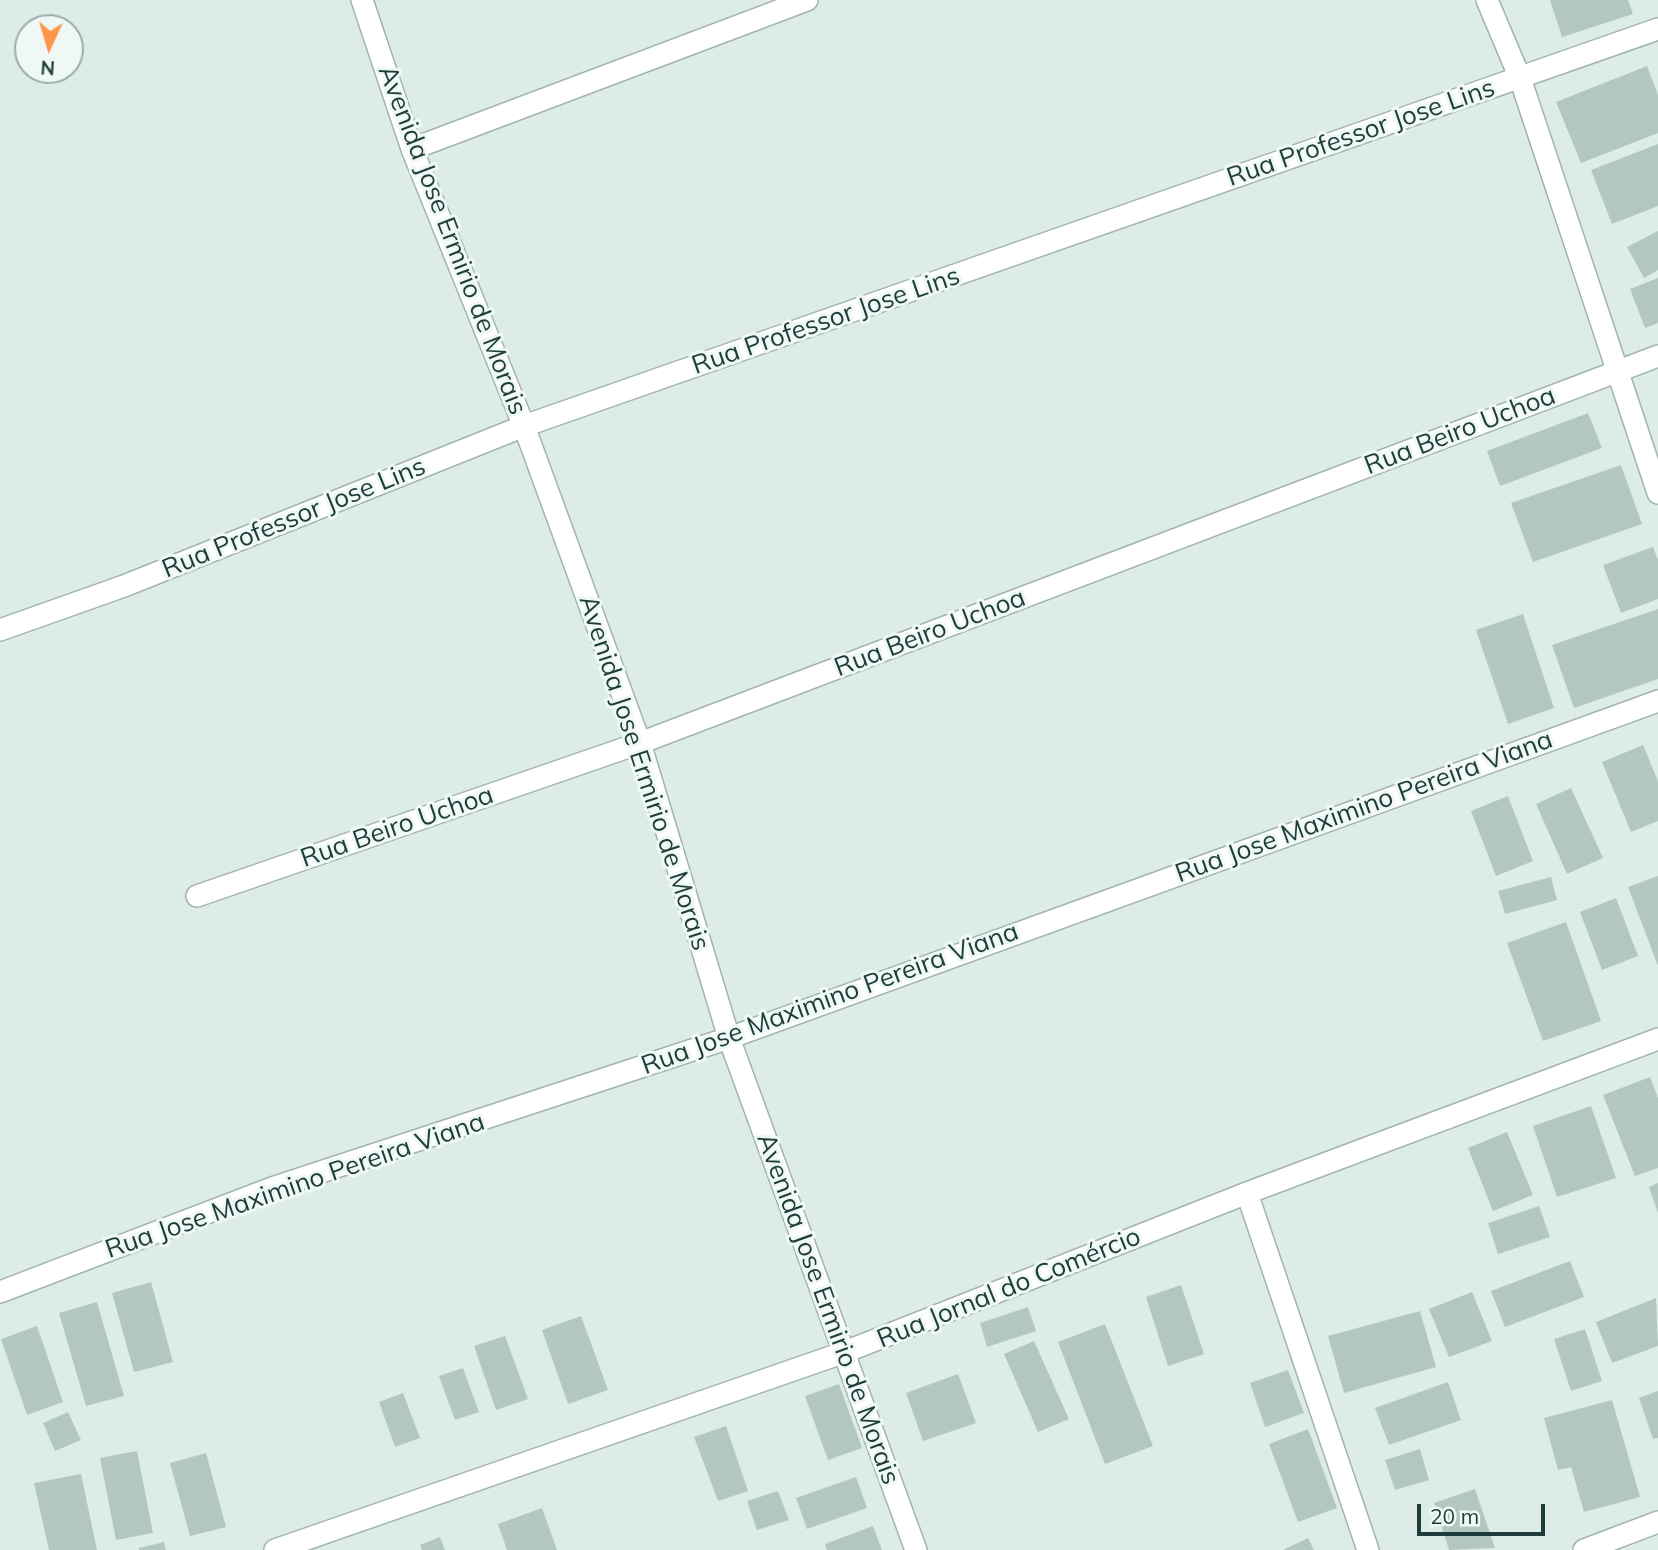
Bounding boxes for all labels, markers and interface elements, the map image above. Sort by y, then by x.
north arrow [14,14,84,84]
text: N [40,55,56,80]
street label: Avenida Jose Ermirio de Morais [371,61,533,419]
street label: Rua Professor Jose Lins [1223,72,1499,194]
street label: Rua Professor Jose Lins [688,260,964,382]
street label: Rua Beiro Uchoa [1360,380,1560,482]
street label: Rua Professor Jose Lins [158,451,430,585]
street label: Rua Beiro Uchoa [830,582,1030,684]
street label: Avenida Jose Ermirio de Morais [572,592,716,954]
street label: Rua Jose Maximino Pereira Viana [1171,724,1557,890]
street label: Rua Beiro Uchoa [297,779,497,875]
street label: Rua Jose Maximino Pereira Viana [637,916,1023,1082]
street label: Rua Jose Maximino Pereira Viana [101,1106,489,1266]
street label: Avenida Jose Ermirio de Morais [750,1129,906,1489]
street label: Rua Jornal do Comércio [873,1221,1145,1355]
scale bar [1420,1490,1548,1534]
text: 20 m [1430,1503,1479,1529]

